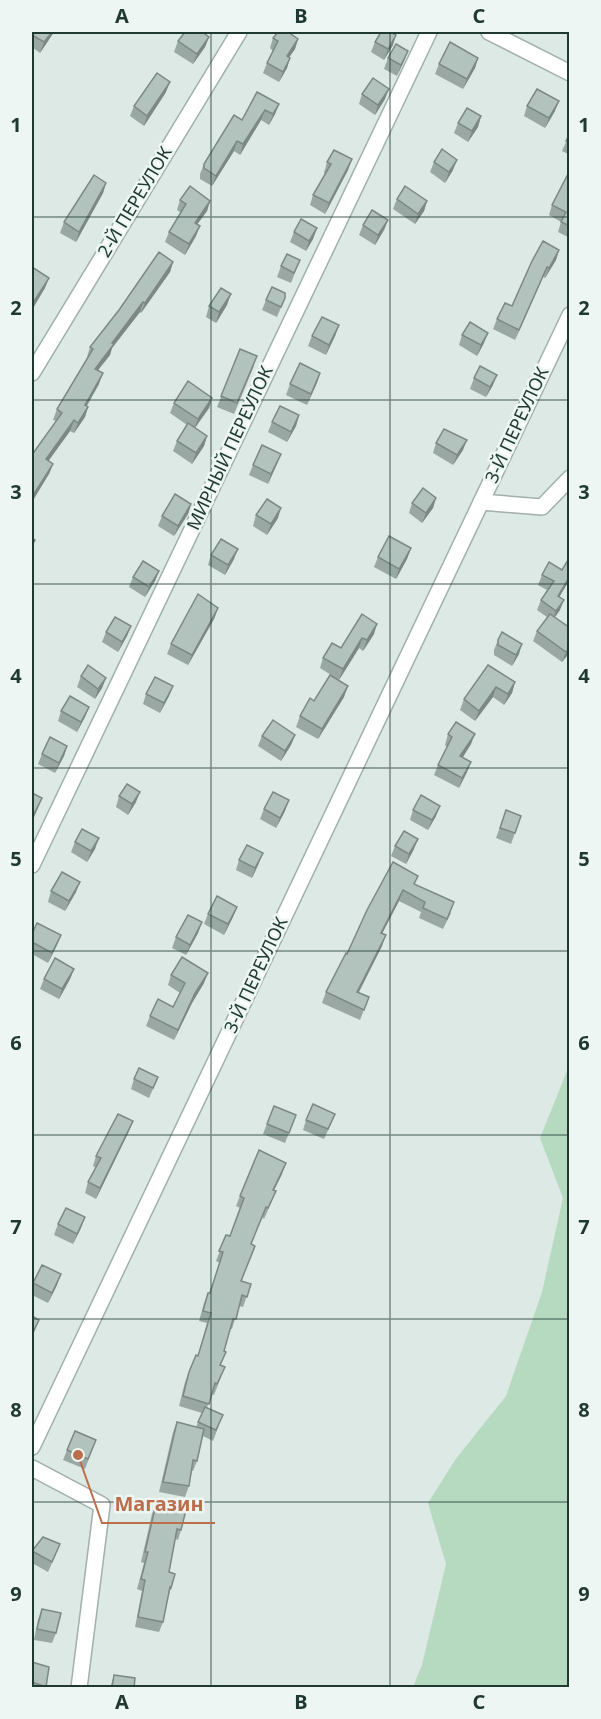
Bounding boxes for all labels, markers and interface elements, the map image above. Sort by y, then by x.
text: A [115,2,129,29]
text: B [294,2,308,29]
text: C [473,2,486,29]
text: 1 [10,111,22,138]
text: 1 [578,111,590,138]
street label: 2-Й ПЕРЕУЛОК [92,141,177,261]
text: 2 [10,294,22,321]
text: 2 [578,294,590,321]
street label: МИРНЫЙ ПЕРЕУЛОК [180,361,278,534]
street label: 3-Й ПЕРЕУЛОК [479,362,554,487]
text: 3 [10,478,22,505]
text: 3 [578,478,590,505]
text: 4 [10,662,22,689]
text: 4 [578,662,590,689]
text: 5 [10,845,22,872]
text: 5 [578,845,590,872]
street label: 3-Й ПЕРЕУЛОК [218,912,293,1037]
text: 6 [10,1029,22,1056]
text: 6 [578,1029,590,1056]
text: 7 [10,1213,22,1240]
text: 7 [578,1213,590,1240]
text: 8 [10,1396,22,1423]
text: 8 [578,1396,590,1423]
callout: Магазин [102,1485,215,1523]
text: Магазин [114,1490,204,1517]
text: 9 [10,1580,22,1607]
text: 9 [578,1580,590,1607]
text: A [115,1688,129,1715]
text: B [294,1688,308,1715]
text: C [473,1688,486,1715]

